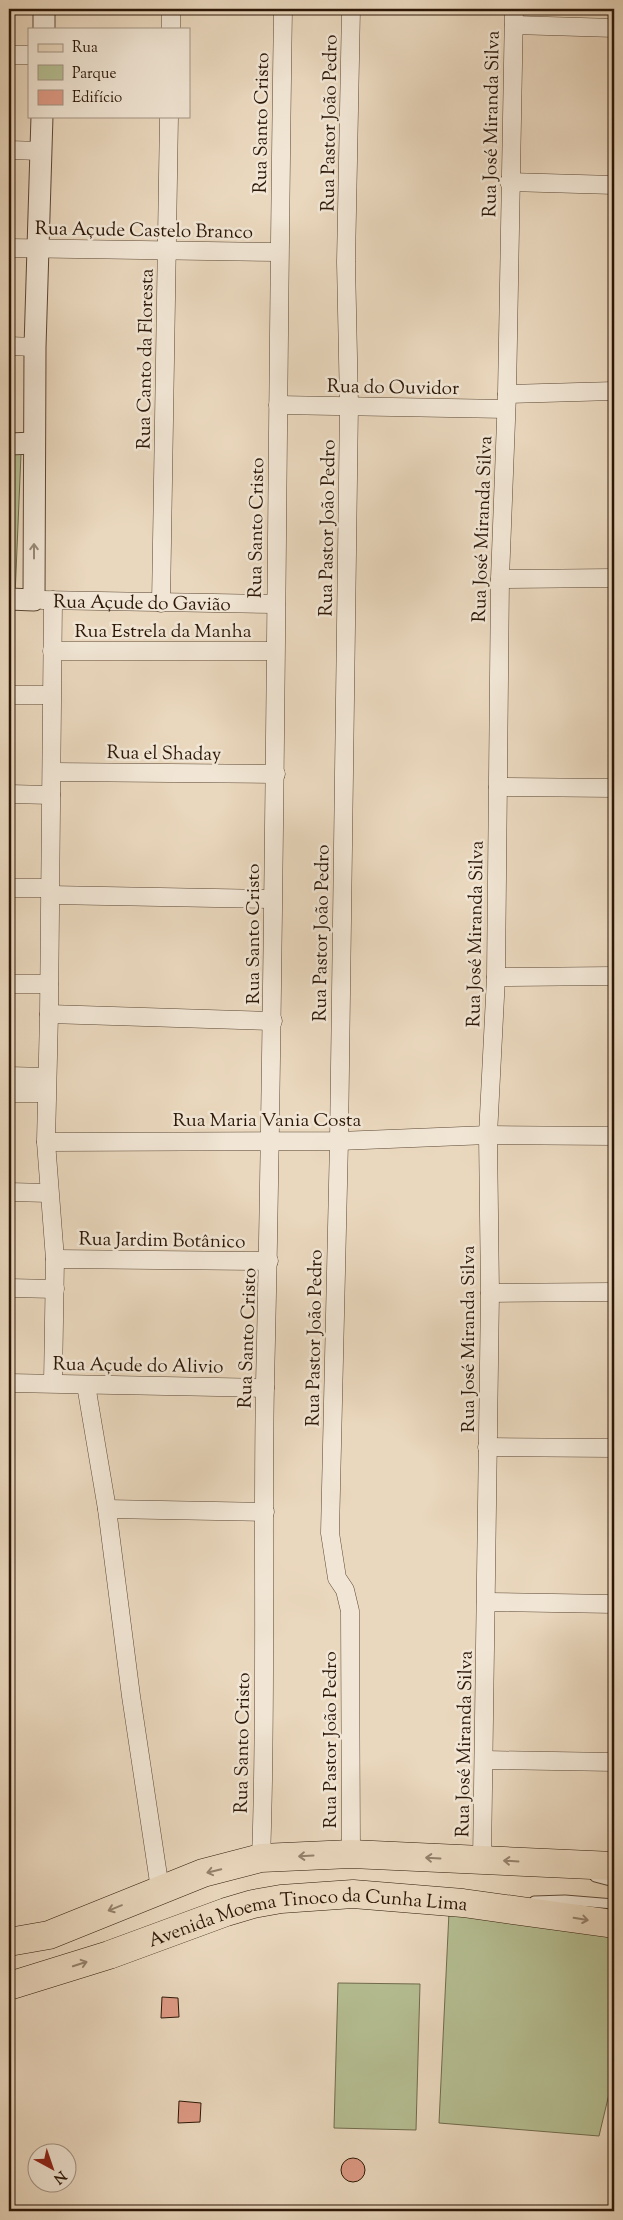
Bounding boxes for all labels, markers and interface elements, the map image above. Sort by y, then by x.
legend [28,28,190,118]
street label: Rua José Miranda Silva [477,30,508,218]
street label: Rua Pastor João Pedro [315,34,346,212]
text: Rua [72,38,98,59]
street label: Rua Santo Cristo [248,52,277,194]
text: Parque [72,64,116,85]
text: Edifício [72,88,122,109]
street label: Rua Açude Castelo Branco [35,216,253,247]
street label: Rua Canto da Floresta [131,268,162,450]
street label: Rua do Ouvidor [327,374,459,403]
street label: Rua José Miranda Silva [467,435,500,623]
street label: Rua Pastor João Pedro [313,439,344,617]
street label: Rua Santo Cristo [243,457,272,599]
one-way arrow [29,543,39,560]
street label: Rua Açude do Gavião [53,589,231,619]
street label: Rua Estrela da Manha [74,619,252,646]
street label: Rua el Shaday [106,740,222,769]
street label: Rua José Miranda Silva [461,840,492,1028]
street label: Rua Pastor João Pedro [307,844,338,1022]
street label: Rua Santo Cristo [241,864,268,1004]
street label: Rua Maria Vania Costa [173,1108,361,1135]
street label: Rua Jardim Botânico [78,1227,246,1256]
street label: Rua José Miranda Silva [456,1245,483,1432]
street label: Rua Pastor João Pedro [300,1249,331,1427]
street label: Rua Santo Cristo [233,1267,264,1409]
street label: Rua Açude do Alivio [52,1352,224,1381]
street label: Rua José Miranda Silva [450,1650,481,1838]
street label: Rua Pastor João Pedro [318,1651,345,1829]
street label: Rua Santo Cristo [229,1672,258,1814]
one-way arrow [298,1852,314,1861]
one-way arrow [426,1853,442,1862]
one-way arrow [503,1857,519,1866]
one-way arrow [206,1866,222,1876]
street label: Avenida Moema Tinoco da Cunha Lima [145,1883,469,1955]
one-way arrow [108,1903,123,1913]
one-way arrow [573,1915,589,1925]
one-way arrow [71,1959,87,1969]
north arrow [28,2142,78,2192]
text: N [48,2165,70,2188]

